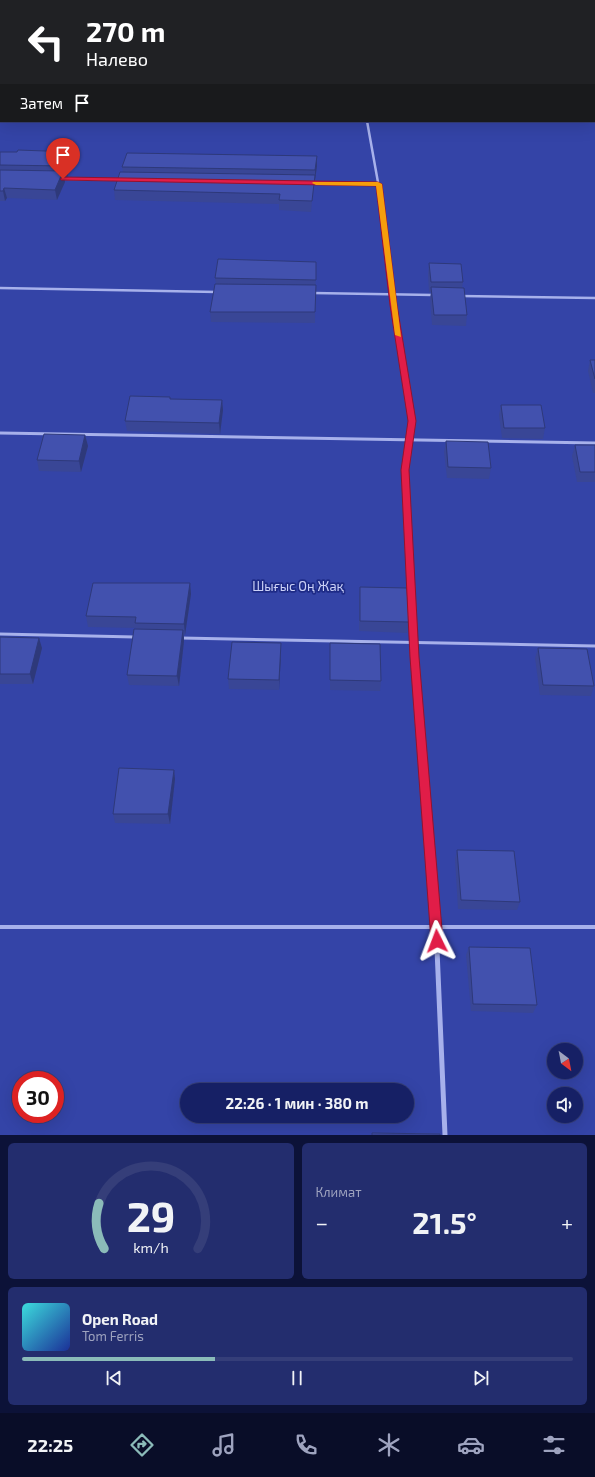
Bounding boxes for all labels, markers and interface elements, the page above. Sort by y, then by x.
text: 270 m [86,14,165,48]
icon: left [20,16,72,68]
text: Налево [86,48,148,70]
icon: arrive [71,92,93,114]
text: Затем [20,94,63,112]
pin [46,138,80,179]
icon: arrive [52,144,74,166]
park label: Шығыс Оң Жақ [252,578,345,594]
position arrow [416,920,458,962]
north arrow [547,1043,583,1079]
map controls [547,1043,583,1123]
speed limit sign: 30 [12,1071,64,1123]
button: sound [547,1087,583,1123]
text: 22:26 · 1 мин · 380 m [226,1094,368,1112]
text: Климат [316,1184,362,1200]
text: 29 [126,1190,175,1240]
text: 21.5° [412,1204,477,1240]
text: − [316,1209,328,1235]
text: + [561,1209,573,1235]
text: km/h [133,1239,168,1256]
text: Open Road [82,1310,158,1328]
text: Tom Ferris [82,1328,144,1344]
icon: previous [103,1367,125,1389]
icon: pause [286,1367,308,1389]
icon: next [470,1367,492,1389]
icon: directions [128,1431,156,1459]
icon: music [210,1431,238,1459]
icon: phone [292,1431,320,1459]
icon: climate [375,1431,403,1459]
icon: car [457,1431,485,1459]
icon: filters [540,1431,568,1459]
text: 22:25 [27,1434,73,1456]

